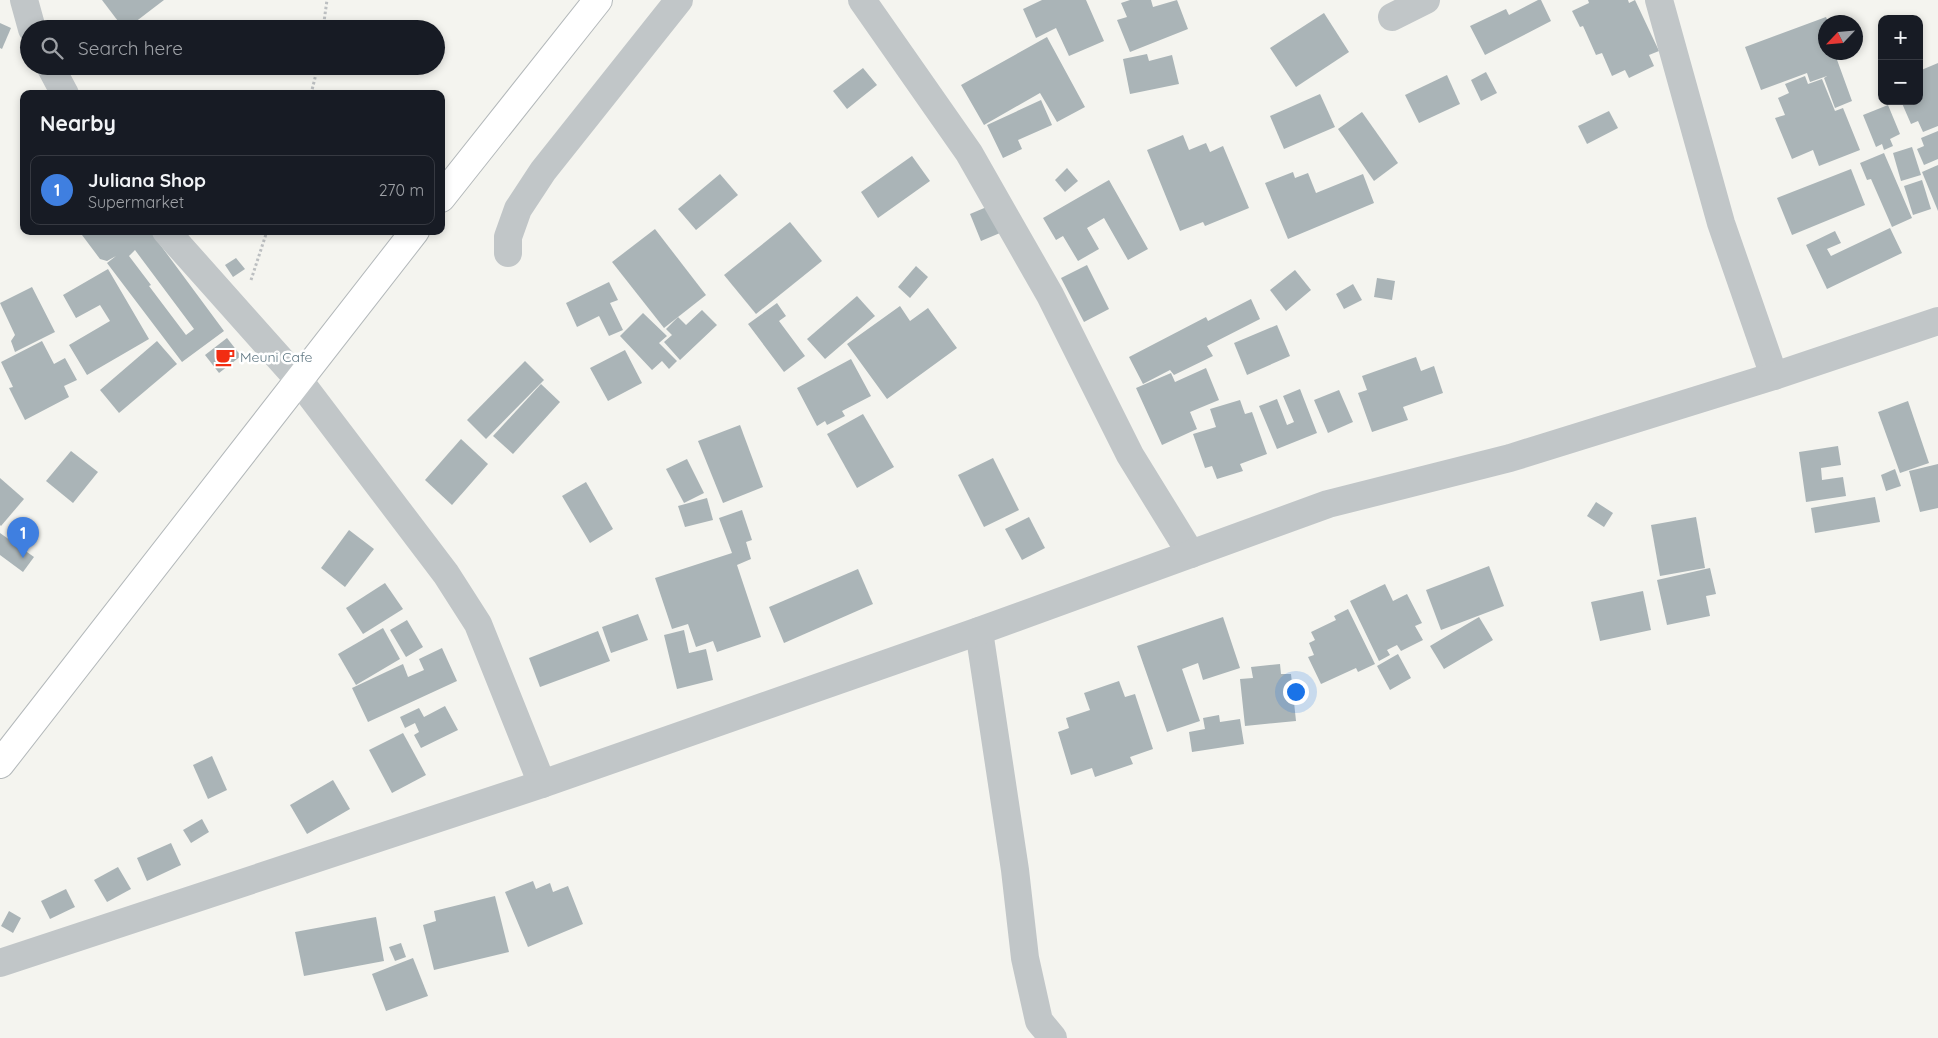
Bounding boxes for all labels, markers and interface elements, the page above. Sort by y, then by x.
north arrow [1818,15,1863,60]
map controls [1878,15,1923,105]
button: + [1878,15,1923,60]
search box [20,20,445,75]
icon: search [38,34,66,62]
text: Search here [78,36,183,60]
button: − [1878,60,1923,105]
text: Nearby [40,110,116,136]
text: Juliana Shop [88,168,206,192]
text: 1 [54,180,60,200]
text: 270 m [379,180,424,200]
text: Supermarket [88,192,184,212]
cafe icon: Meuni Cafe [214,346,236,368]
place label: Meuni Cafe [240,348,313,366]
pin: 1 [7,517,39,558]
your location [1283,679,1309,705]

